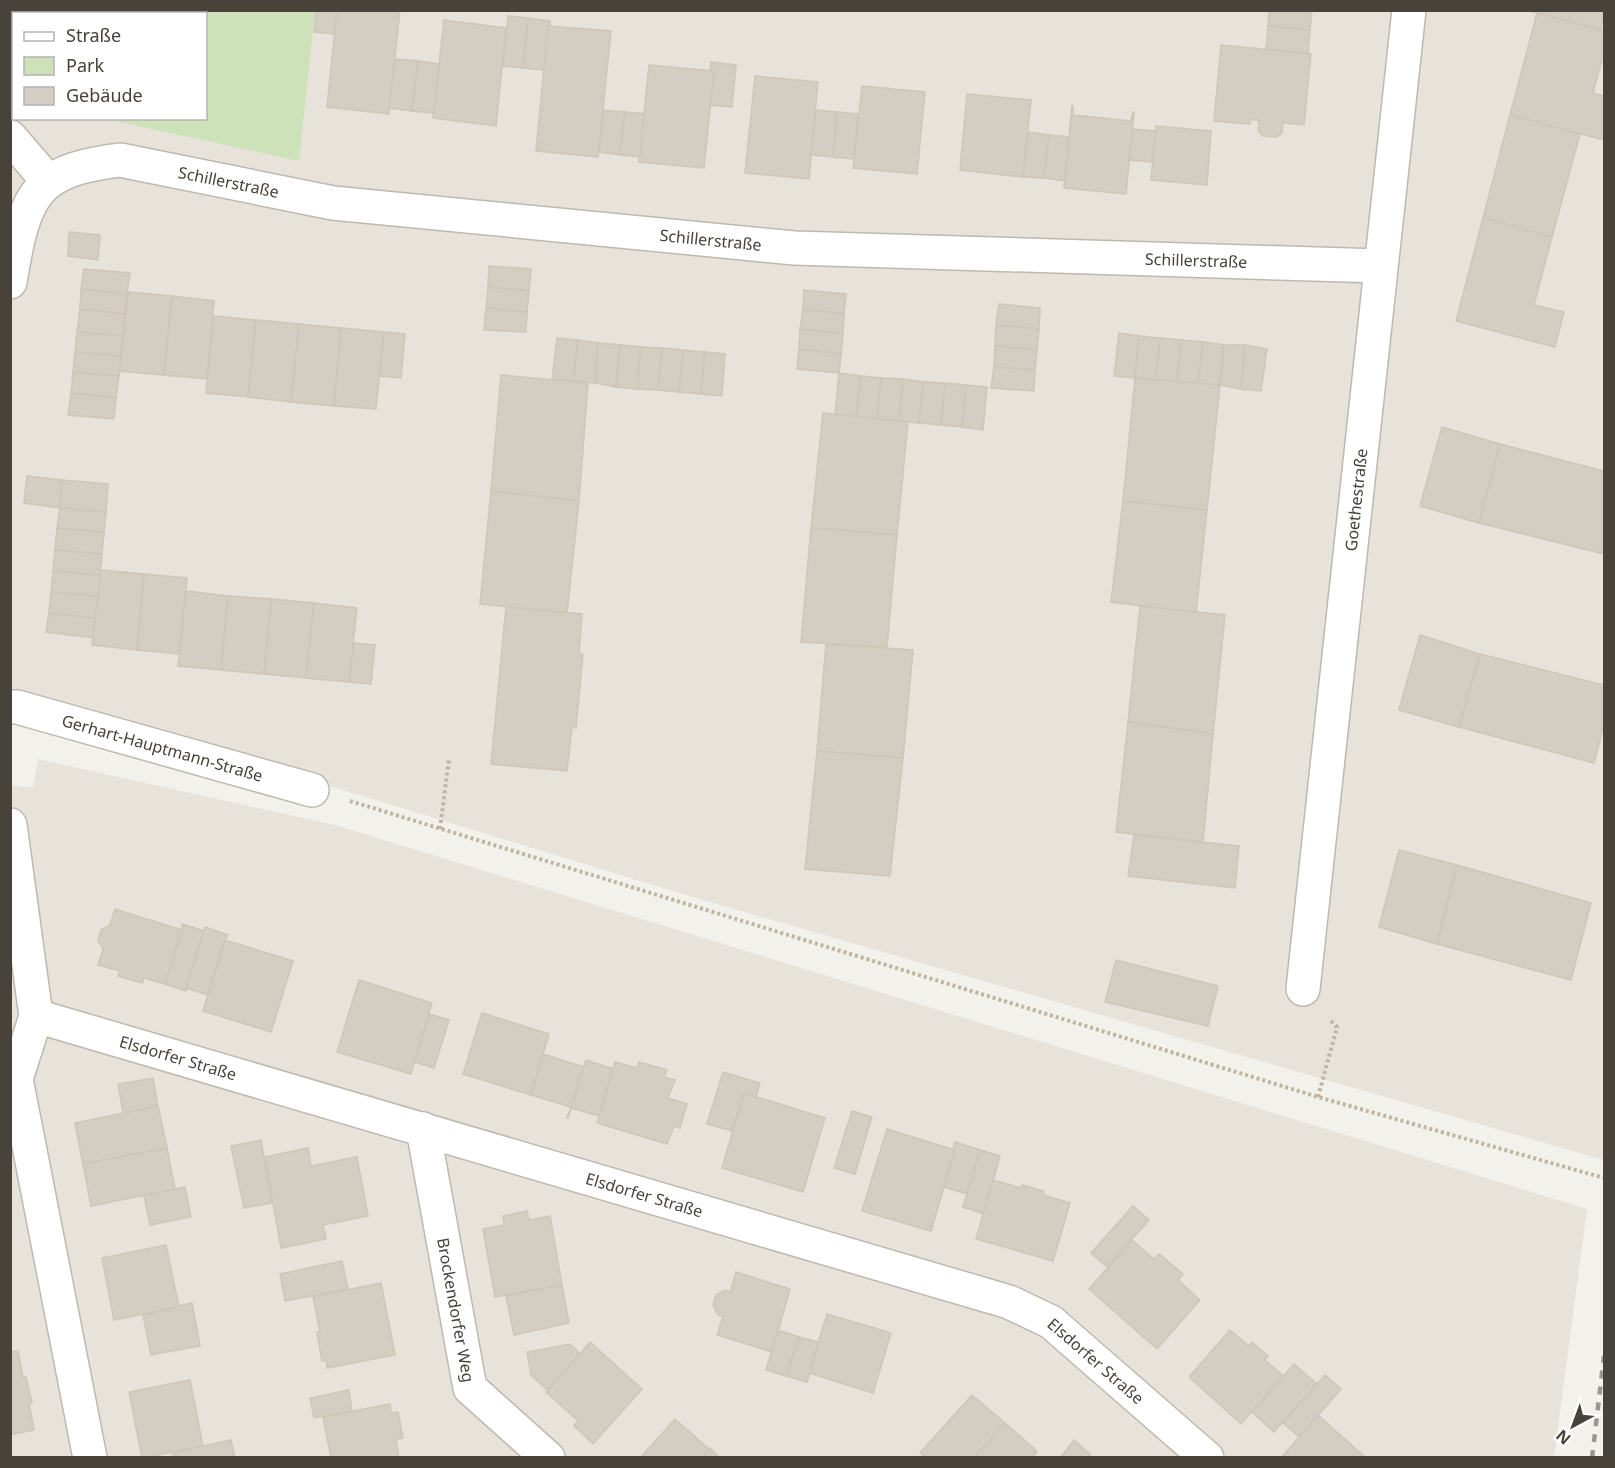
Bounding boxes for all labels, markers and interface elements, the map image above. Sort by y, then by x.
legend [12,12,207,120]
text: Straße [66,23,121,47]
text: Park [66,53,104,77]
text: Gebäude [66,83,143,107]
street label: Schillerstraße [176,161,281,203]
street label: Schillerstraße [659,224,763,256]
street label: Schillerstraße [1145,248,1248,273]
street label: Goethestraße [1339,447,1372,552]
street label: Gerhart-Hauptmann-Straße [59,709,265,787]
street label: Elsdorfer Straße [117,1030,239,1085]
street label: Elsdorfer Straße [583,1167,706,1222]
street label: Brockendorfer Weg [432,1236,480,1384]
street label: Elsdorfer Straße [1043,1313,1149,1409]
north arrow [1543,1396,1603,1456]
text: N [1551,1425,1575,1450]

